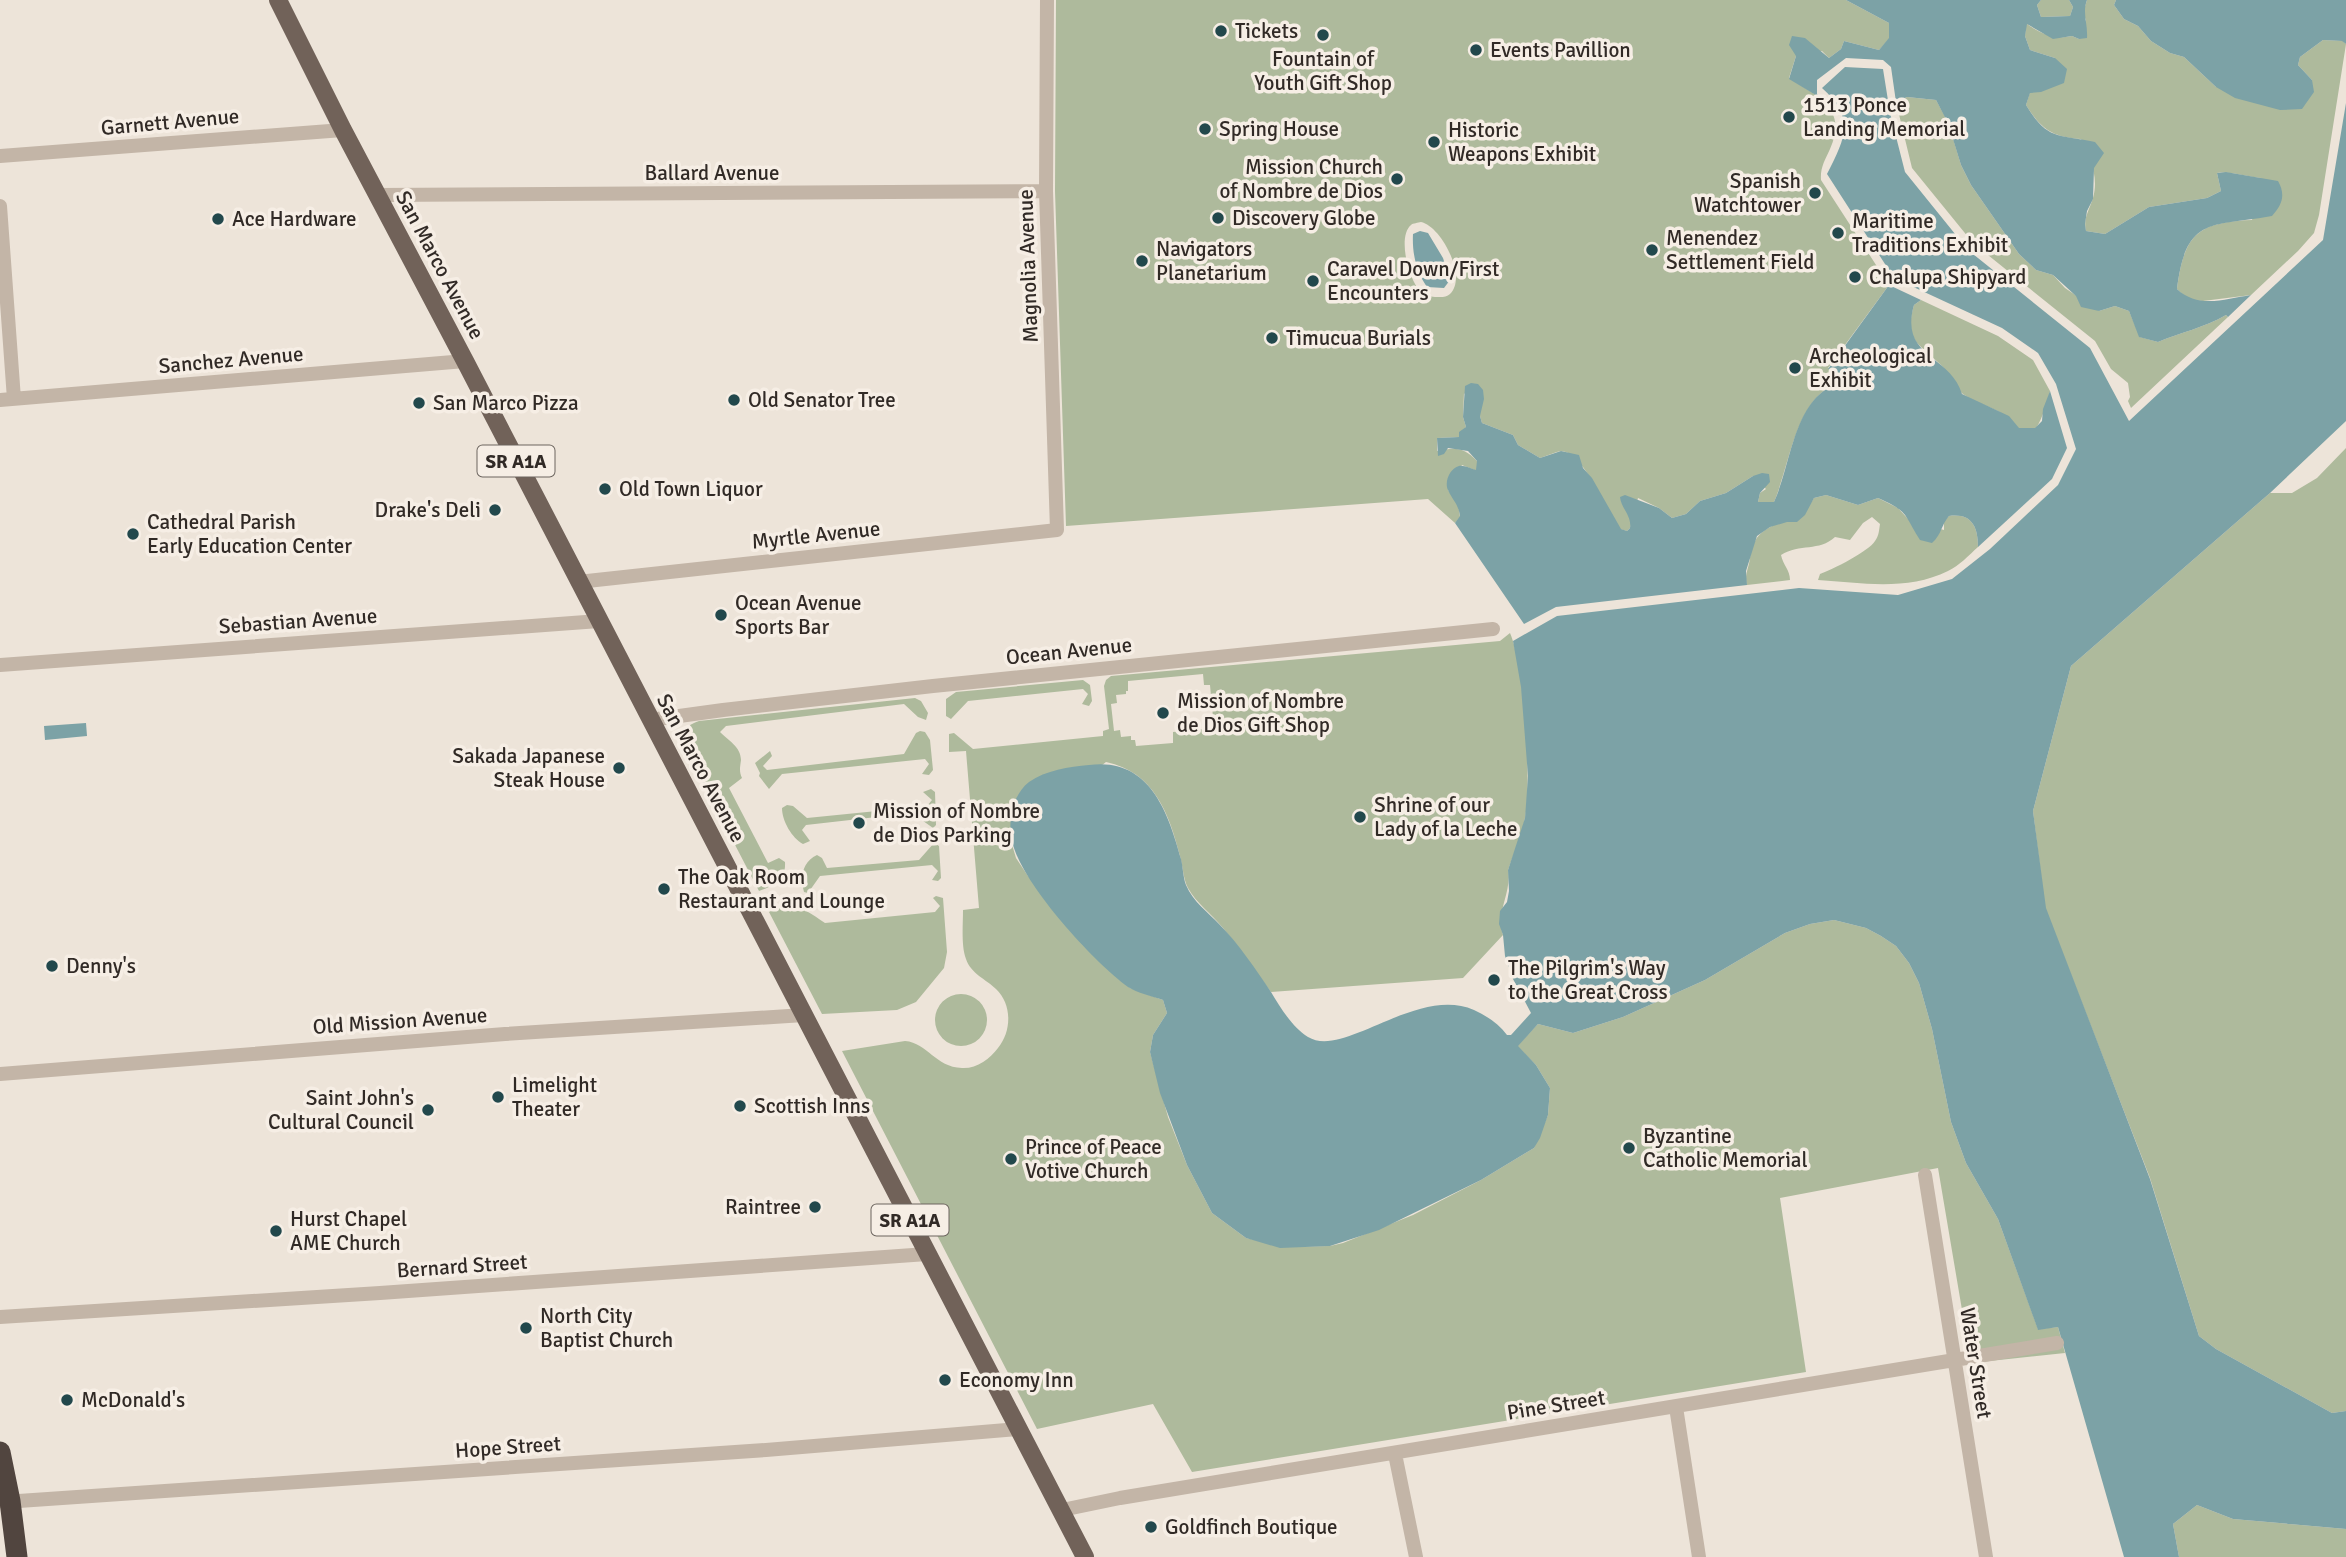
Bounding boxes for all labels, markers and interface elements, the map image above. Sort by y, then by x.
place label: Tickets [1235,18,1298,44]
marker: Tickets [1213,23,1229,39]
marker: Fountain of Youth Gift Shop [1315,27,1331,43]
place label: Events Pavillion [1490,37,1631,63]
marker: Events Pavillion [1468,42,1484,58]
place label: Fountain of Youth Gift Shop [1254,46,1392,96]
place label: 1513 Ponce Landing Memorial [1803,92,1965,142]
street label: Garnett Avenue [100,103,240,141]
marker: 1513 Ponce Landing Memorial [1781,109,1797,125]
place label: Spring House [1219,116,1339,142]
place label: Historic Weapons Exhibit [1448,117,1596,167]
marker: Spring House [1197,121,1213,137]
marker: Historic Weapons Exhibit [1426,134,1442,150]
place label: Mission Church of Nombre de Dios [1219,154,1383,204]
street label: Ballard Avenue [644,160,780,186]
place label: Spanish Watchtower [1694,168,1801,218]
marker: Mission Church of Nombre de Dios [1389,171,1405,187]
marker: Spanish Watchtower [1807,185,1823,201]
street label: San Marco Avenue [390,186,490,344]
street label: Magnolia Avenue [1012,189,1044,343]
place label: Discovery Globe [1232,205,1375,231]
place label: Ace Hardware [232,206,357,232]
place label: Maritime Traditions Exhibit [1852,208,2008,258]
marker: Discovery Globe [1210,210,1226,226]
marker: Ace Hardware [210,211,226,227]
place label: Menendez Settlement Field [1666,225,1814,275]
marker: Maritime Traditions Exhibit [1830,225,1846,241]
place label: Navigators Planetarium [1156,236,1267,286]
marker: Menendez Settlement Field [1644,242,1660,258]
marker: Navigators Planetarium [1134,253,1150,269]
place label: Caravel Down/First Encounters [1327,256,1499,306]
place label: Chalupa Shipyard [1869,264,2026,290]
marker: Chalupa Shipyard [1847,269,1863,285]
marker: Caravel Down/First Encounters [1305,273,1321,289]
place label: Timucua Burials [1286,325,1431,351]
marker: Timucua Burials [1264,330,1280,346]
street label: Sanchez Avenue [157,341,305,379]
place label: Archeological Exhibit [1809,343,1932,393]
marker: Archeological Exhibit [1787,360,1803,376]
place label: Old Senator Tree [748,387,896,413]
place label: San Marco Pizza [433,390,579,416]
marker: Old Senator Tree [726,392,742,408]
marker: San Marco Pizza [411,395,427,411]
road number: SR A1A [477,446,554,476]
place label: Old Town Liquor [619,476,763,502]
marker: Old Town Liquor [597,481,613,497]
place label: Drake's Deli [375,497,481,523]
marker: Drake's Deli [487,502,503,518]
place label: Cathedral Parish Early Education Center [147,509,352,559]
street label: Myrtle Avenue [750,515,882,555]
marker: Cathedral Parish Early Education Center [125,526,141,542]
place label: Ocean Avenue Sports Bar [735,590,862,640]
street label: Sebastian Avenue [218,602,378,640]
marker: Ocean Avenue Sports Bar [713,607,729,623]
street label: Ocean Avenue [1005,631,1133,671]
place label: Mission of Nombre de Dios Gift Shop [1177,688,1344,738]
street label: San Marco Avenue [651,689,751,847]
marker: Mission of Nombre de Dios Gift Shop [1155,705,1171,721]
place label: Sakada Japanese Steak House [452,743,605,793]
marker: Sakada Japanese Steak House [611,760,627,776]
place label: Shrine of our Lady of la Leche [1374,792,1518,842]
place label: Mission of Nombre de Dios Parking [873,798,1040,848]
marker: Shrine of our Lady of la Leche [1352,809,1368,825]
marker: Mission of Nombre de Dios Parking [851,815,867,831]
place label: The Oak Room Restaurant and Lounge [678,864,885,914]
marker: The Oak Room Restaurant and Lounge [656,881,672,897]
place label: Denny's [66,953,136,979]
place label: The Pilgrim's Way to the Great Cross [1508,955,1668,1005]
marker: Denny's [44,958,60,974]
marker: The Pilgrim's Way to the Great Cross [1486,972,1502,988]
street label: Old Mission Avenue [312,1002,488,1040]
place label: Limelight Theater [512,1072,597,1122]
place label: Saint John's Cultural Council [268,1085,414,1135]
marker: Limelight Theater [490,1089,506,1105]
place label: Scottish Inns [754,1093,870,1119]
marker: Scottish Inns [732,1098,748,1114]
marker: Saint John's Cultural Council [420,1102,436,1118]
place label: Byzantine Catholic Memorial [1643,1123,1808,1173]
place label: Prince of Peace Votive Church [1025,1134,1162,1184]
marker: Byzantine Catholic Memorial [1621,1140,1637,1156]
marker: Prince of Peace Votive Church [1003,1151,1019,1167]
place label: Raintree [725,1194,801,1220]
marker: Raintree [807,1199,823,1215]
road number: SR A1A [872,1204,948,1236]
place label: Hurst Chapel AME Church [290,1206,407,1256]
marker: Hurst Chapel AME Church [268,1223,284,1239]
street label: Bernard Street [396,1248,528,1284]
place label: North City Baptist Church [540,1303,673,1353]
street label: Water Street [1954,1306,1998,1420]
marker: North City Baptist Church [518,1320,534,1336]
place label: Economy Inn [959,1367,1074,1393]
marker: Economy Inn [937,1372,953,1388]
street label: Pine Street [1505,1384,1607,1426]
place label: McDonald's [81,1387,185,1413]
marker: McDonald's [59,1392,75,1408]
street label: Hope Street [454,1430,562,1464]
place label: Goldfinch Boutique [1165,1514,1338,1540]
marker: Goldfinch Boutique [1143,1519,1159,1535]

